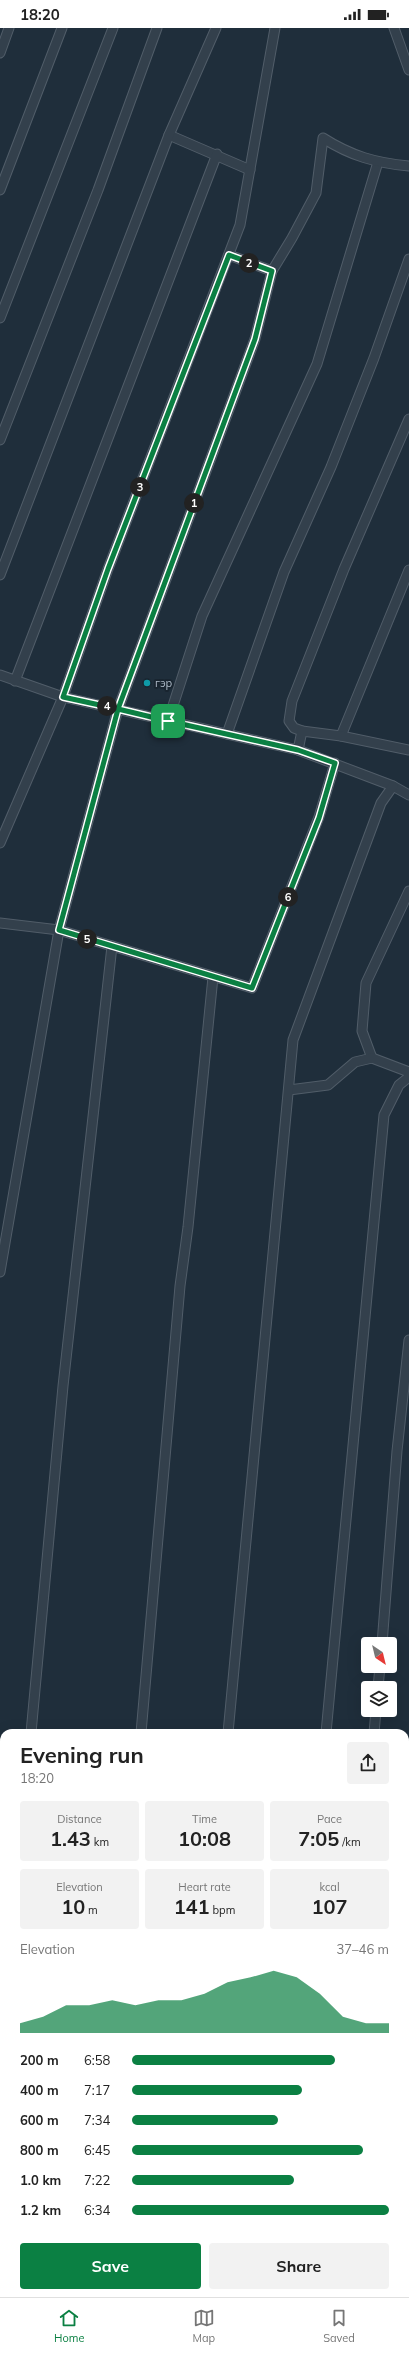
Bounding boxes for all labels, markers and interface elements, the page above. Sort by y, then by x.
text: 18:20 [20,5,60,24]
pin: 2 [239,253,259,273]
text: 2 [246,256,252,270]
pin: 3 [130,477,150,497]
text: 3 [137,480,143,494]
pin: 1 [184,493,204,513]
text: 1 [191,496,197,510]
place label: гэр [155,676,173,690]
marker: гэр [142,678,152,688]
pin: 4 [97,696,117,716]
text: 4 [104,699,110,713]
pin [151,704,185,738]
icon: arrive [157,710,179,732]
pin: 6 [278,887,298,907]
text: 6 [285,890,291,904]
pin: 5 [77,929,97,949]
text: 5 [84,932,90,946]
north arrow [361,1637,397,1673]
map controls [361,1637,397,1717]
button: layers [361,1681,397,1717]
text: Evening run [20,1741,144,1769]
button: share [347,1742,389,1784]
text: 18:20 [20,1770,54,1786]
text: Distance [57,1812,102,1826]
text: Time [192,1812,217,1826]
text: Pace [317,1812,342,1826]
text: 1.43 [50,1826,91,1851]
text: 10:08 [178,1826,231,1851]
text: 7:05 [298,1826,339,1851]
text: km [91,1835,109,1849]
text: /km [339,1835,361,1849]
text: Elevation [56,1880,103,1894]
text: Heart rate [178,1880,231,1894]
text: kcal [319,1880,340,1894]
text: 10 [61,1894,85,1919]
text: 141 [174,1894,210,1919]
text: 107 [312,1894,348,1919]
text: m [85,1903,98,1917]
text: bpm [210,1903,235,1917]
text: Elevation [20,1941,75,1957]
text: 37–46 m [336,1941,389,1957]
text: 200 m [20,2052,59,2068]
text: 6:58 [84,2052,110,2068]
text: 400 m [20,2082,59,2098]
text: 7:17 [84,2082,110,2098]
text: 600 m [20,2112,59,2128]
text: 7:34 [84,2112,110,2128]
text: 800 m [20,2142,59,2158]
text: 6:45 [84,2142,110,2158]
text: 1.0 km [20,2172,61,2188]
text: 7:22 [84,2172,110,2188]
text: 1.2 km [20,2202,61,2218]
text: 6:34 [84,2202,110,2218]
button: Save [20,2243,201,2289]
button: Share [209,2243,389,2289]
tab: Home [54,2307,84,2345]
tab: Map [192,2307,215,2345]
tab: Saved [323,2307,355,2345]

